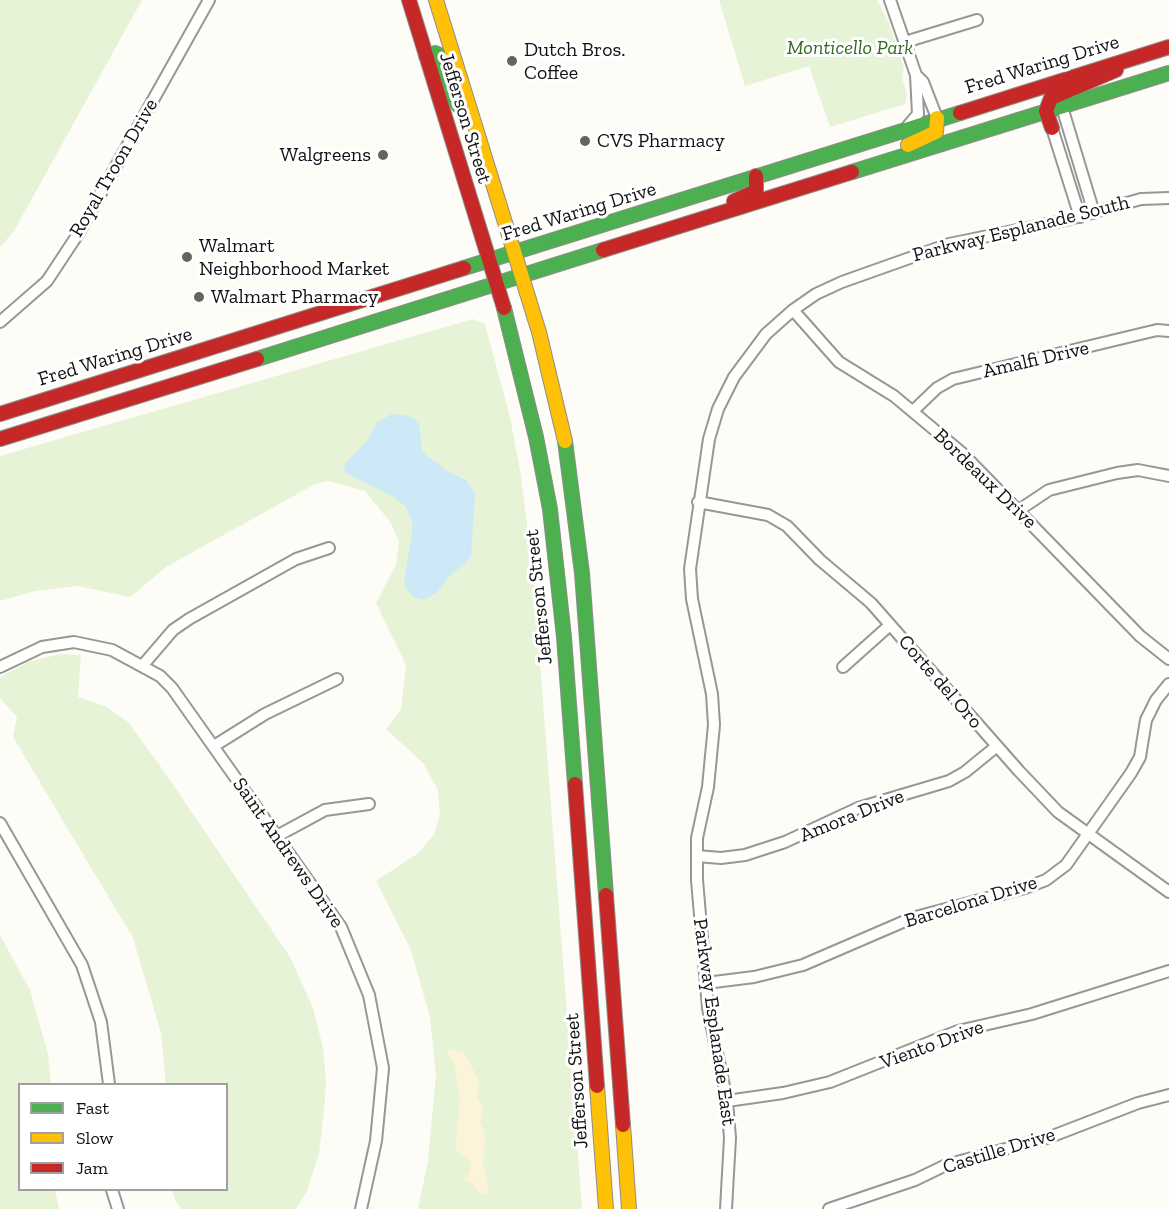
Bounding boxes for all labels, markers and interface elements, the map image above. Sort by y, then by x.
street label: Fred Waring Drive [962,30,1122,100]
park label: Monticello Park [787,36,913,60]
place label: Dutch Bros. Coffee [524,38,625,85]
street label: Jefferson Street [434,50,496,186]
marker: Dutch Bros. Coffee [505,54,519,68]
street label: Royal Troon Drive [65,94,163,242]
place label: CVS Pharmacy [597,129,725,153]
marker: CVS Pharmacy [578,134,592,148]
place label: Walgreens [280,143,371,167]
marker: Walgreens [376,148,390,162]
street label: Fred Waring Drive [499,177,659,247]
street label: Parkway Esplanade South [910,190,1132,268]
place label: Walmart Neighborhood Market [199,234,389,281]
marker: Walmart Neighborhood Market [180,250,194,264]
place label: Walmart Pharmacy [211,285,378,309]
marker: Walmart Pharmacy [192,290,206,304]
street label: Fred Waring Drive [35,322,195,392]
street label: Amalfi Drive [981,336,1091,384]
street label: Bordeaux Drive [929,424,1041,534]
street label: Jefferson Street [520,528,558,666]
street label: Corte del Oro [893,630,987,734]
street label: Saint Andrews Drive [227,773,349,933]
street label: Amora Drive [796,784,908,848]
street label: Barcelona Drive [902,870,1040,934]
street label: Parkway Esplanade East [688,917,740,1127]
street label: Jefferson Street [560,1012,594,1150]
street label: Viento Drive [877,1015,987,1075]
legend [18,1083,228,1191]
text: Fast [76,1097,109,1119]
street label: Castille Drive [940,1123,1058,1179]
text: Slow [76,1127,113,1149]
text: Jam [76,1157,108,1179]

